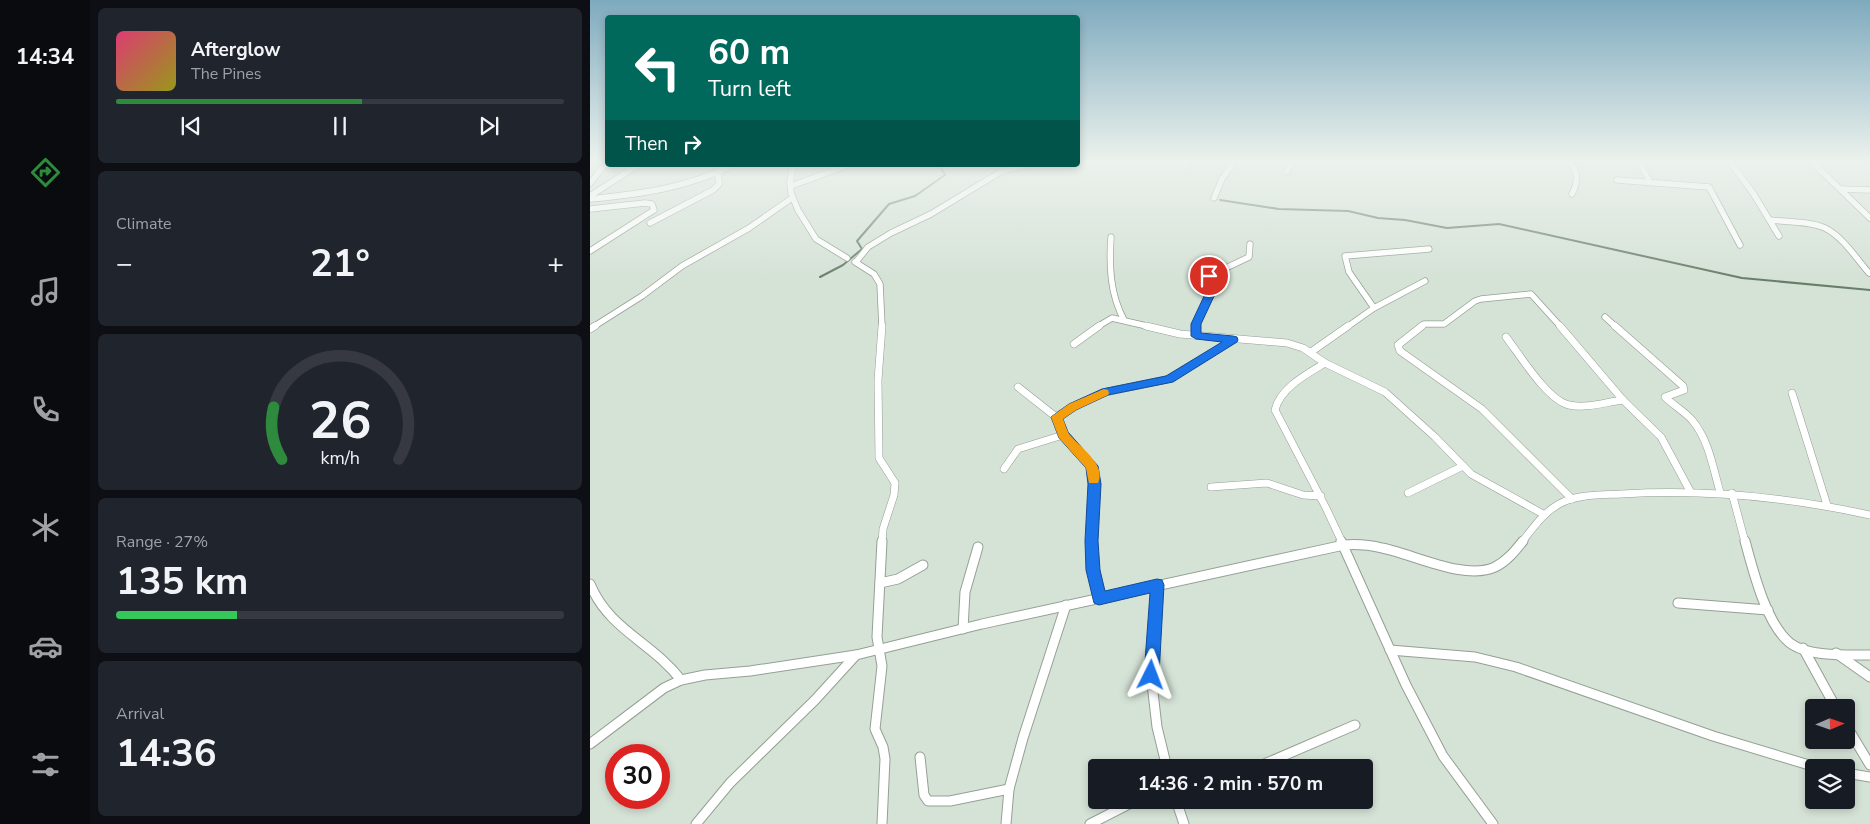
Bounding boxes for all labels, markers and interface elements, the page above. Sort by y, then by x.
text: 60 m [708,29,790,76]
icon: left [625,35,690,100]
text: Afterglow [191,37,281,63]
text: 14:34 [16,42,74,72]
text: The Pines [191,63,261,85]
text: Turn left [708,74,791,104]
icon: previous [177,112,205,140]
icon: pause [326,112,354,140]
icon: next [475,112,503,140]
icon: right [678,130,706,158]
text: Then [625,131,668,157]
icon: directions [28,155,63,190]
text: Climate [116,213,171,235]
text: 21° [310,238,370,289]
text: − [116,245,133,283]
text: + [547,245,564,283]
pin [1188,255,1230,297]
icon: arrive [1195,262,1223,290]
icon: music [28,274,63,309]
text: 26 [309,385,371,456]
icon: phone [28,392,63,427]
text: km/h [320,446,360,470]
icon: climate [28,510,63,545]
text: Range · 27% [116,531,208,553]
text: 135 km [116,556,248,607]
icon: car [28,629,63,664]
position arrow [1124,648,1176,700]
north arrow [1805,699,1855,749]
map controls [1805,699,1855,809]
text: Arrival [116,703,164,725]
text: 14:36 [116,728,217,779]
speed limit sign: 30 [605,744,670,809]
icon: filters [28,747,63,782]
button: layers [1805,759,1855,809]
text: 14:36 · 2 min · 570 m [1138,771,1323,797]

